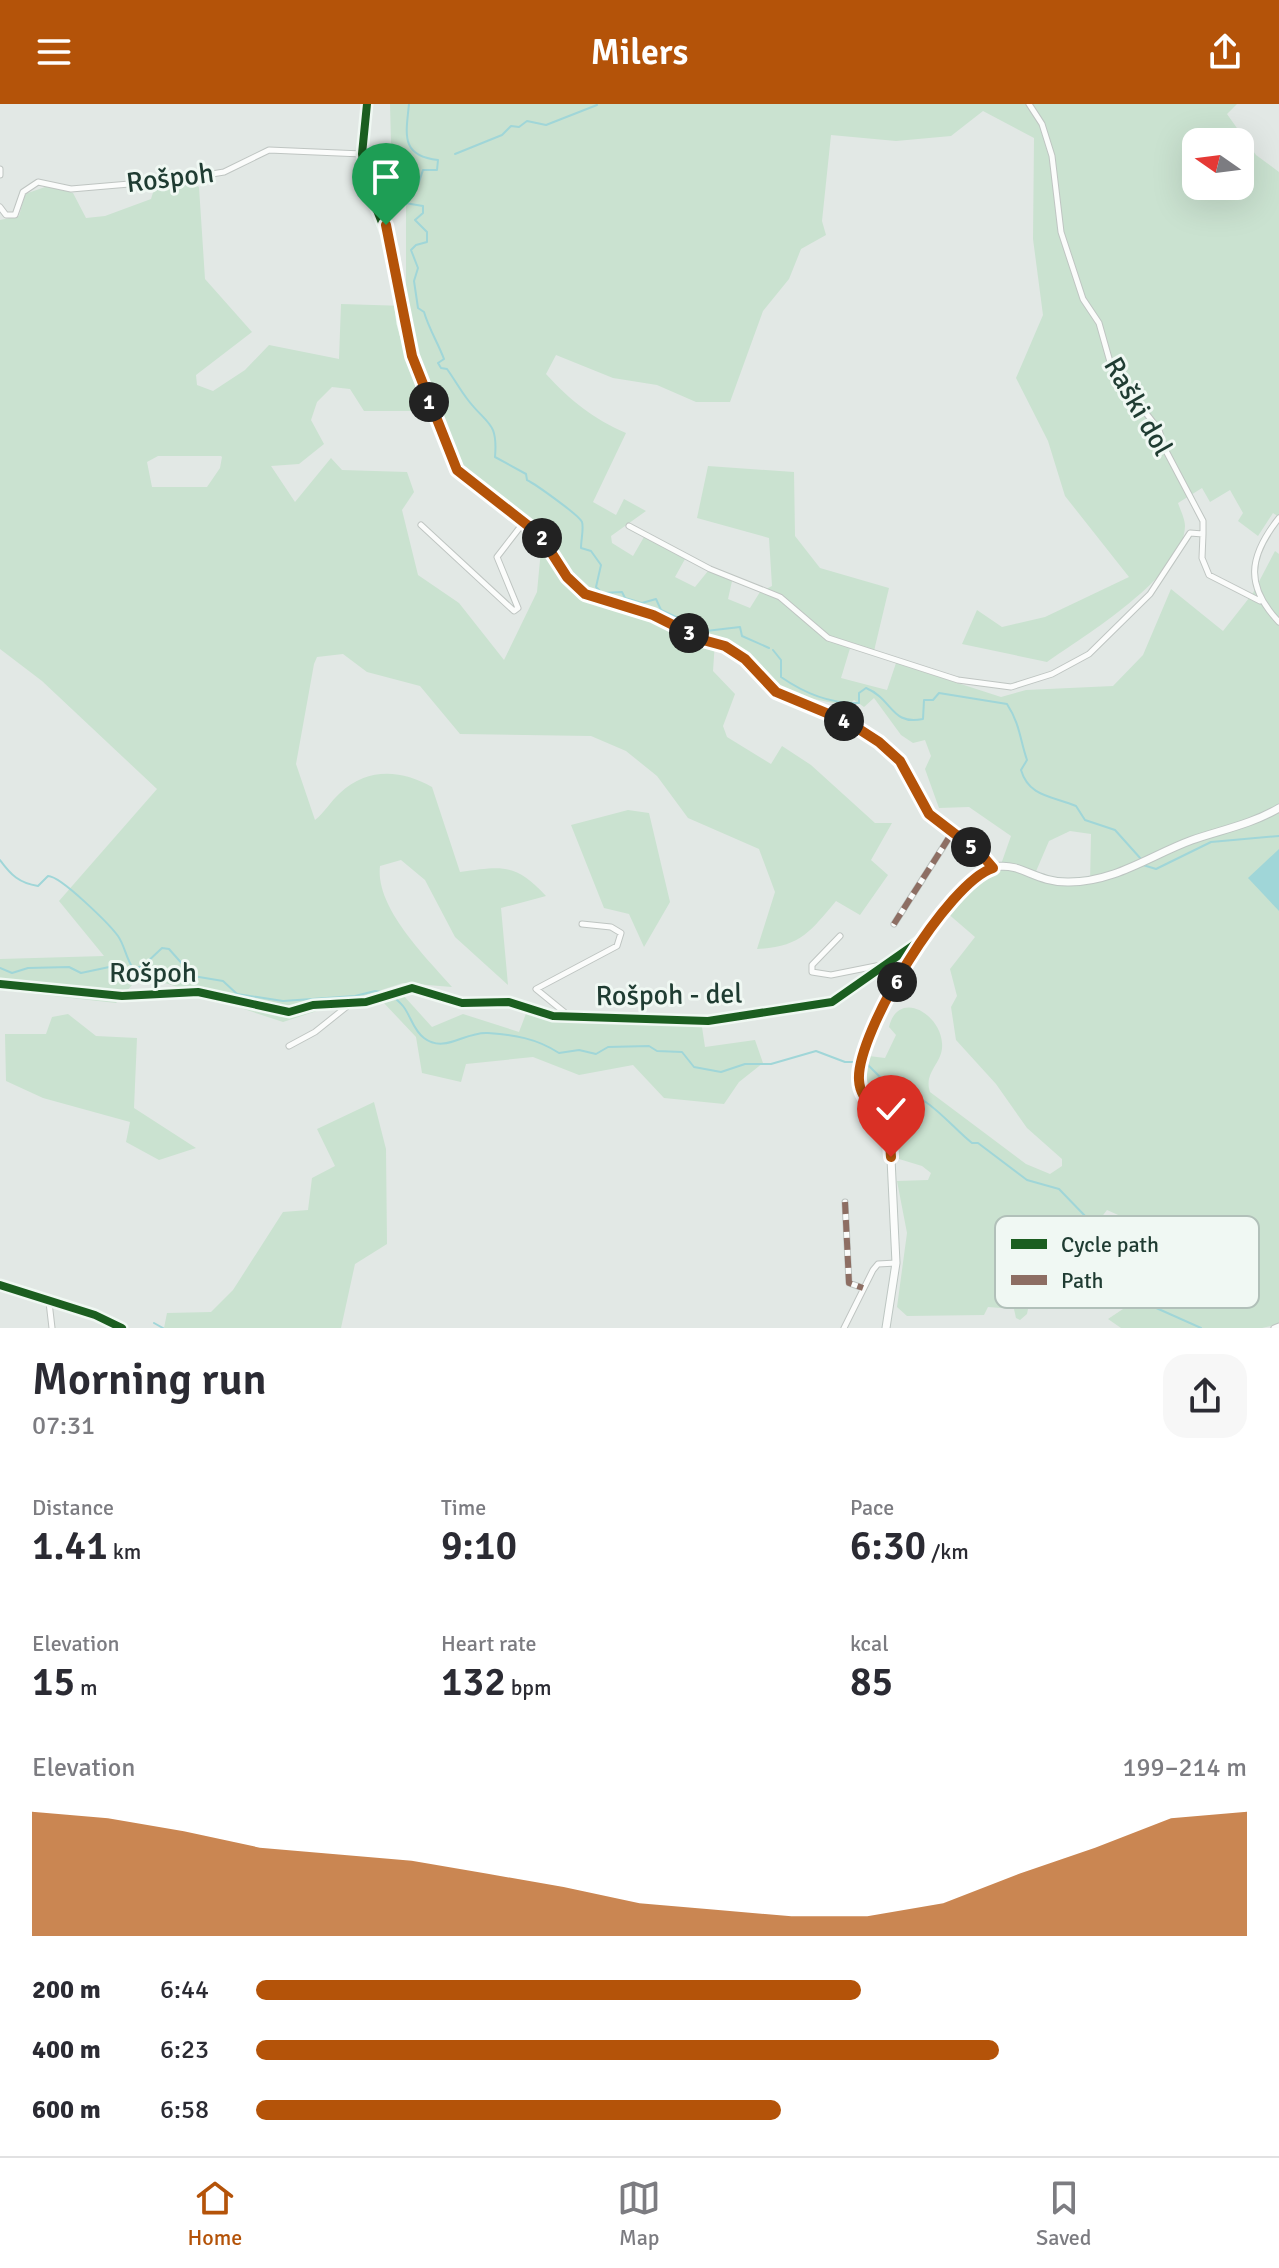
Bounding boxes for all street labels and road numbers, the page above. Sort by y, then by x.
street label: Rošpoh [124,156,216,200]
street label: Raški dol [1096,351,1180,462]
street label: Rošpoh [109,956,197,990]
street label: Rošpoh - del [595,977,743,1013]

